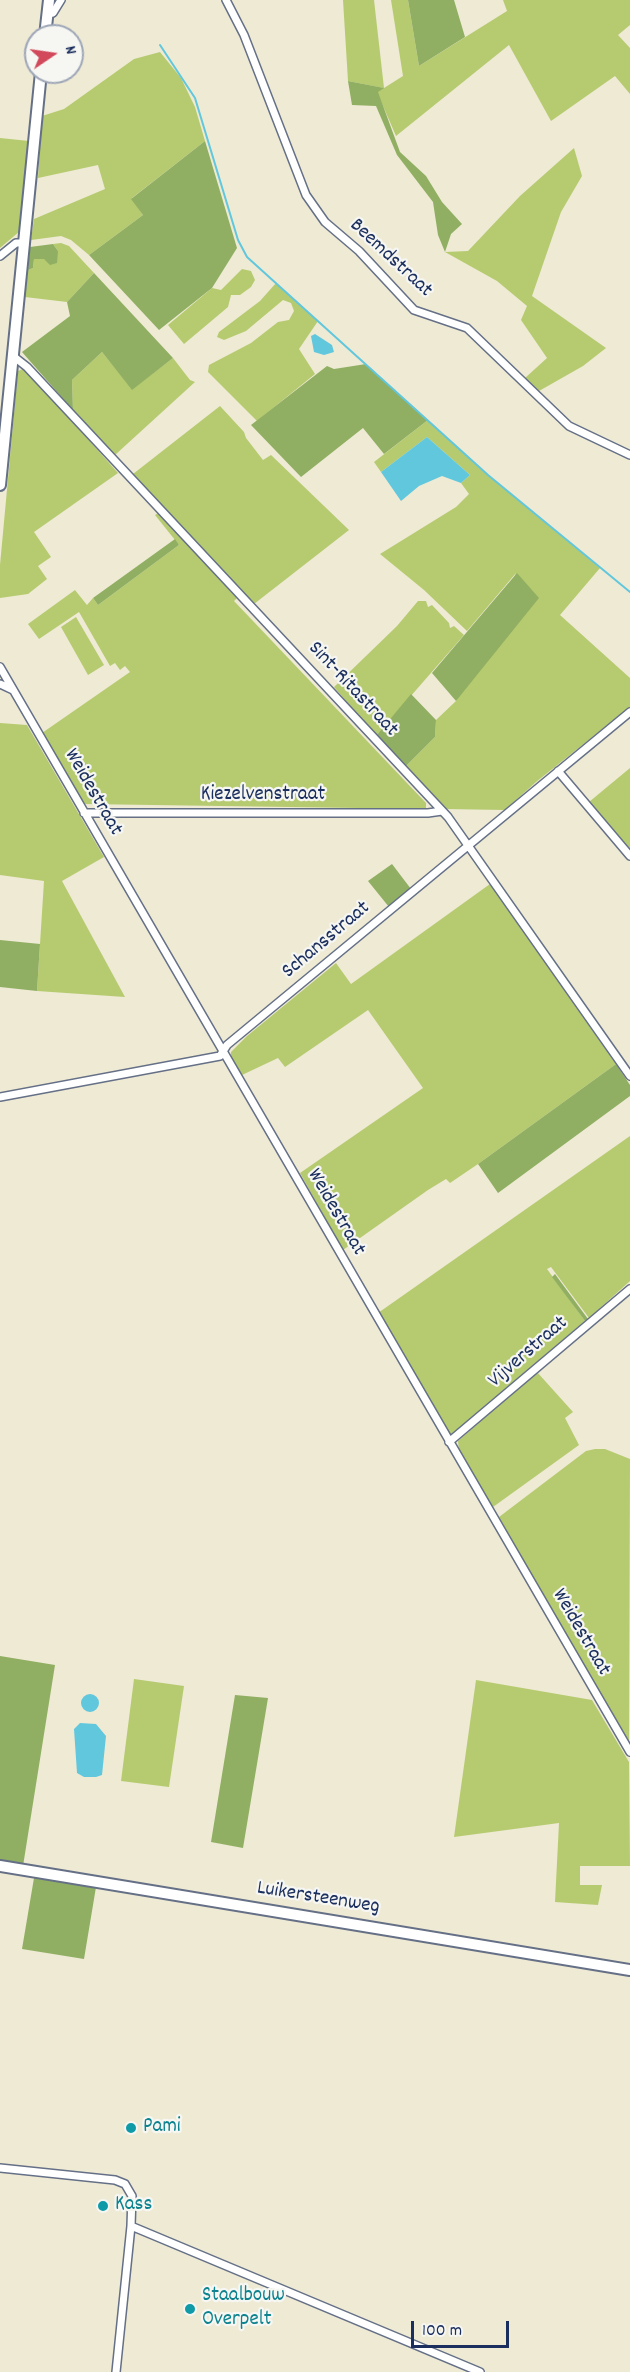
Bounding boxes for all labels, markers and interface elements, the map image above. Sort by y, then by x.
north arrow [24,24,84,84]
text: N [58,44,82,57]
street label: Beemdstraat [343,214,437,304]
street label: Sint-Ritastraat [301,637,403,743]
street label: Weidestraat [57,745,127,841]
street label: Kiezelvenstraat [201,783,325,809]
street label: Schansstraat [278,897,376,985]
street label: Weidestraat [300,1165,370,1261]
street label: Vijverstraat [484,1312,574,1394]
street label: Weidestraat [545,1585,615,1681]
street label: Luikersteenweg [255,1877,381,1921]
place label: Pami [143,2115,181,2141]
marker: Pami [124,2121,138,2135]
place label: Kass [115,2193,152,2219]
marker: Kass [96,2199,110,2213]
place label: Staalbouw Overpelt [202,2284,285,2334]
marker: Staalbouw Overpelt [183,2302,197,2316]
scale bar [414,2309,512,2347]
text: 100 m [422,2319,462,2344]

